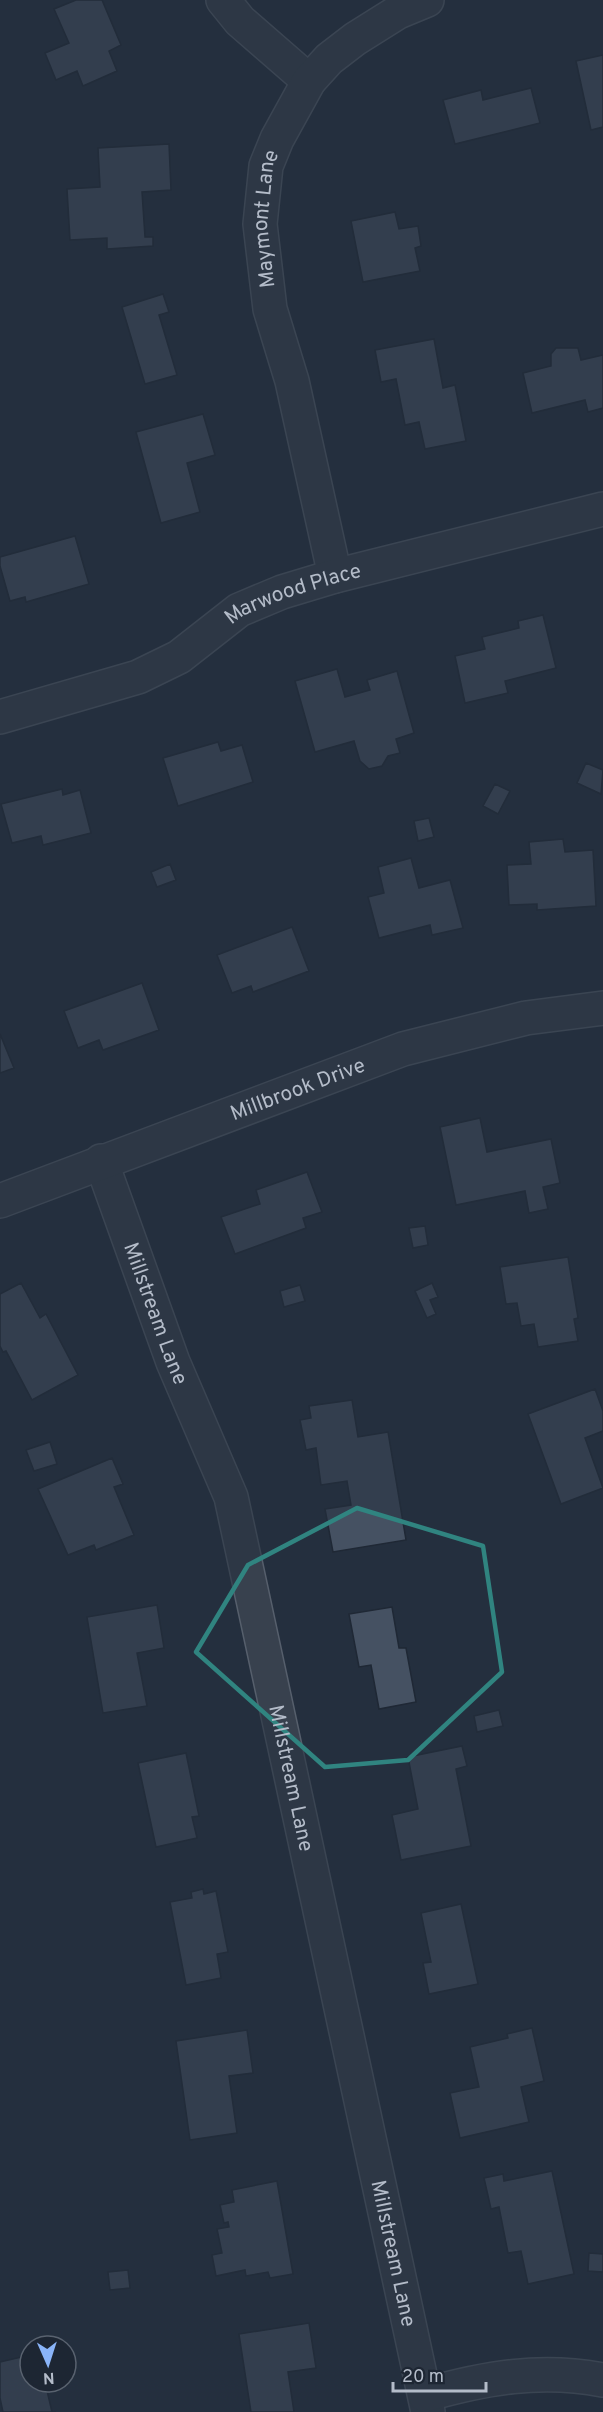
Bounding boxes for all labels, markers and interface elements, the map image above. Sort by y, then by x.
street label: Maymont Lane [248,146,286,289]
street label: Marwood Place [220,558,364,631]
street label: Millbrook Drive [227,1052,369,1128]
street label: Millstream Lane [116,1239,193,1389]
street label: Millstream Lane [261,1703,319,1854]
street label: Millstream Lane [363,2178,421,2329]
north arrow [18,2334,78,2394]
scale bar [393,2355,486,2393]
text: 20 m [402,2366,444,2389]
text: N [42,2367,55,2387]

